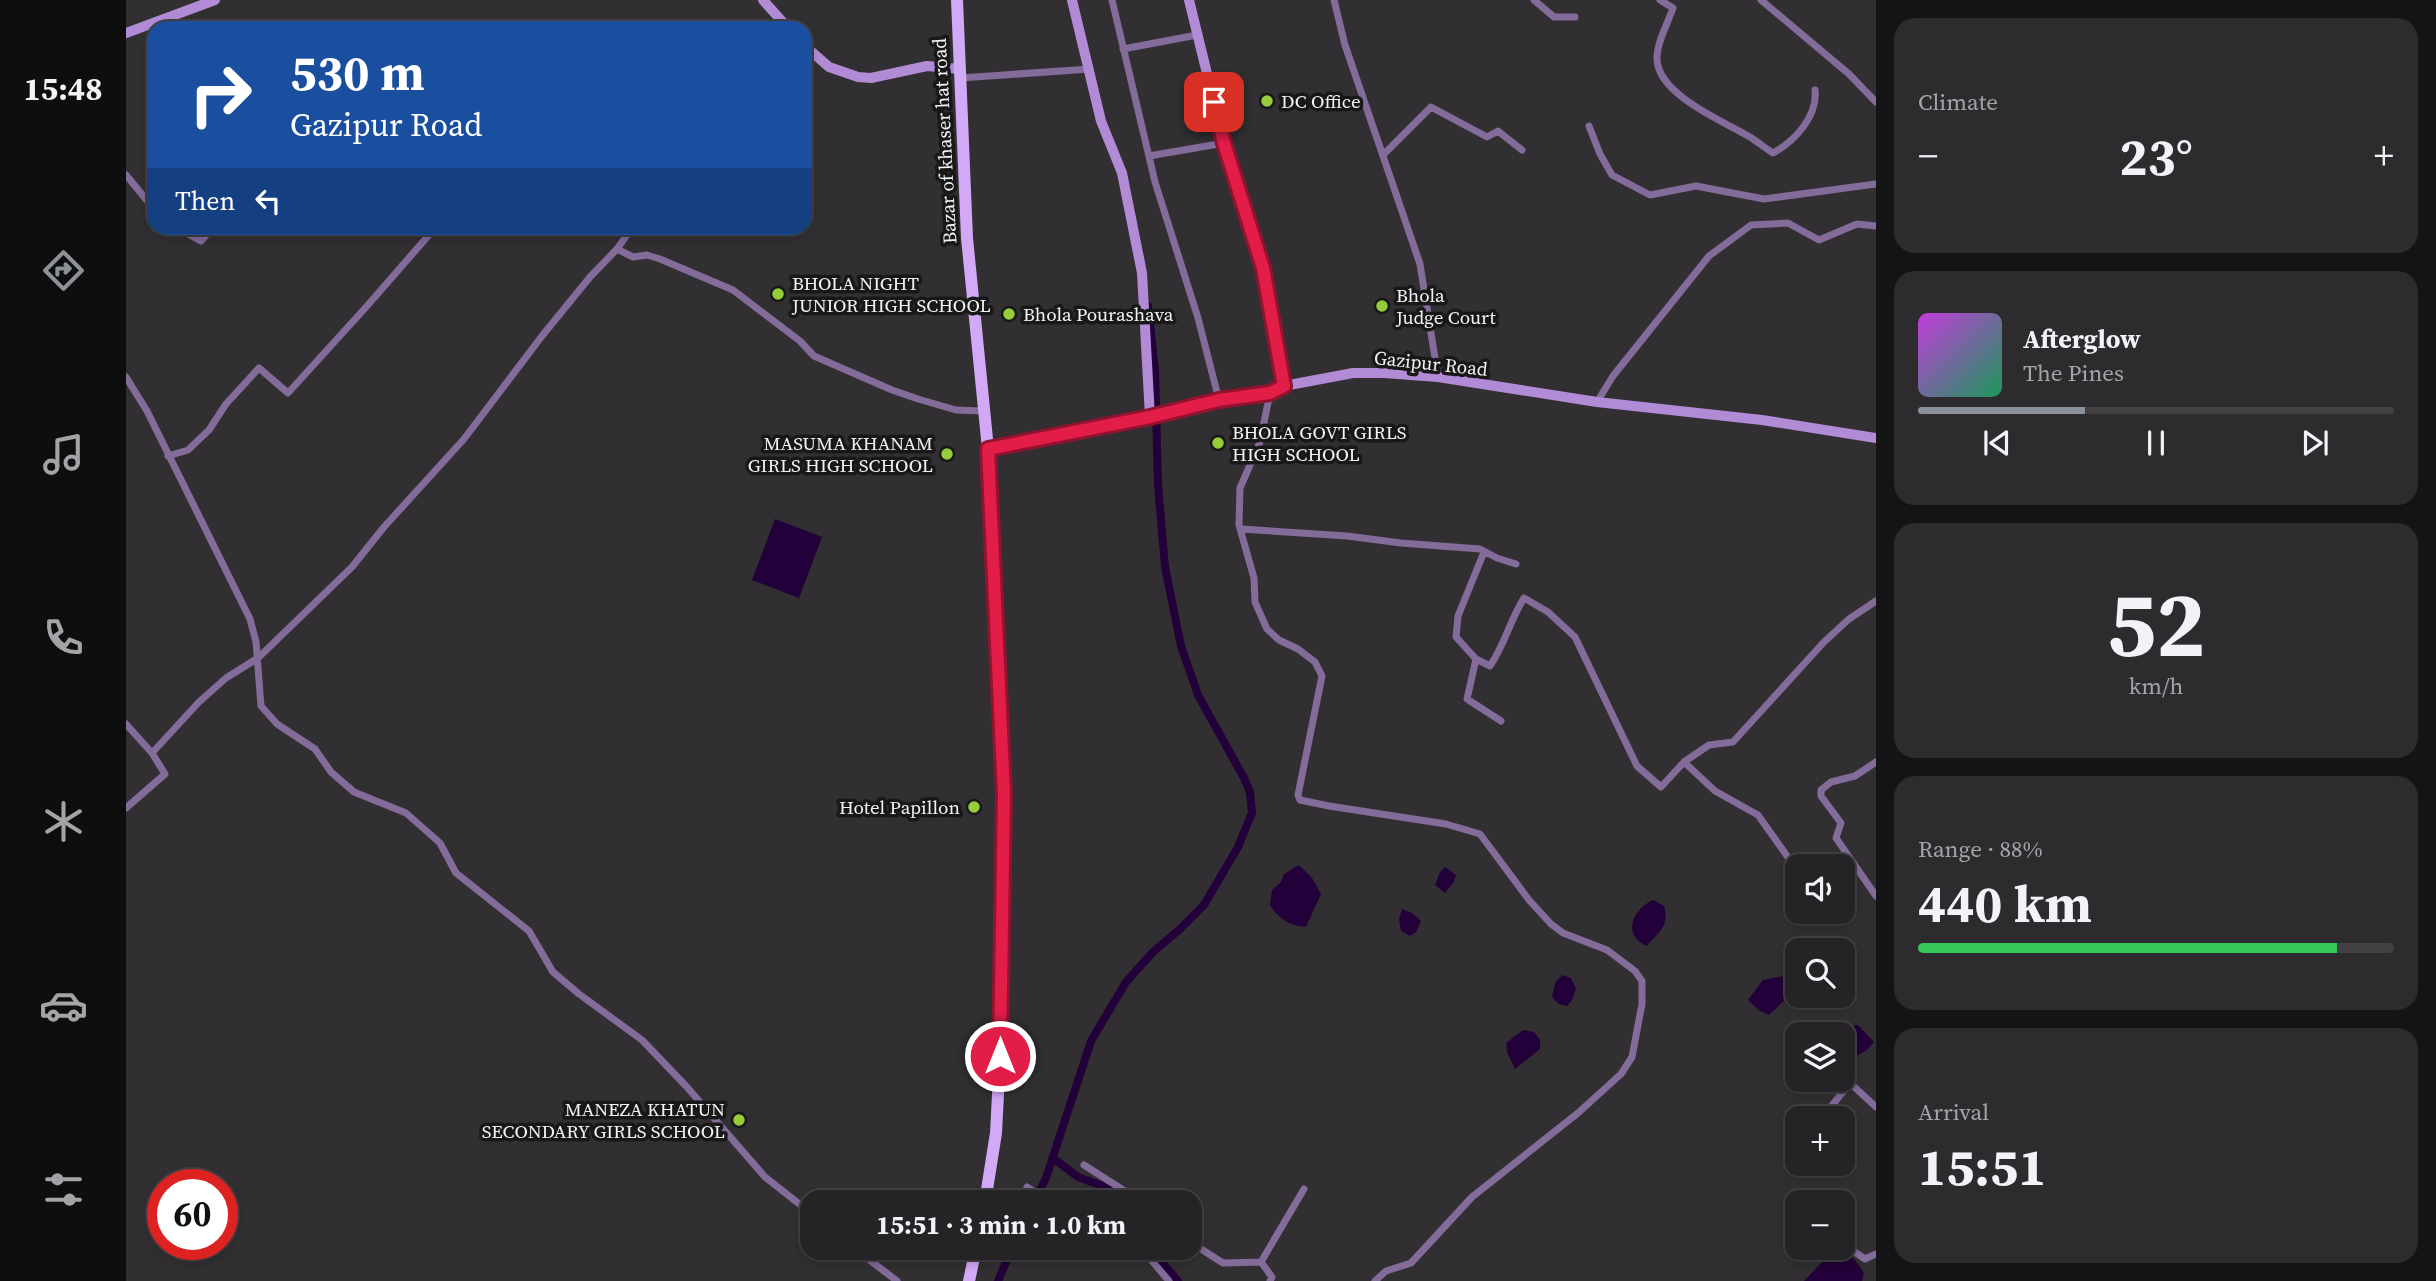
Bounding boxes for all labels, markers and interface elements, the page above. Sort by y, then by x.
street label: Bazar of khaser hat road [926,37,962,245]
text: 530 m [290,39,425,106]
icon: right [175,49,266,140]
text: 15:48 [24,67,102,111]
pin [1184,72,1244,132]
icon: arrive [1195,83,1233,121]
text: Climate [1918,86,1998,118]
place label: DC Office [1281,88,1361,114]
marker: DC Office [1259,93,1275,109]
text: Gazipur Road [290,103,482,147]
text: 23° [2119,121,2193,192]
text: − [1918,130,1938,182]
text: + [2374,130,2394,182]
icon: left [249,182,287,220]
text: Then [175,183,235,219]
icon: directions [39,246,88,295]
place label: BHOLA NIGHT JUNIOR HIGH SCHOOL [791,270,991,318]
place label: Bhola Judge Court [1395,282,1496,330]
marker: BHOLA NIGHT JUNIOR HIGH SCHOOL [770,286,786,302]
marker: Bhola Judge Court [1374,298,1390,314]
place label: Bhola Pourashava [1023,301,1174,327]
marker: Bhola Pourashava [1001,306,1017,322]
text: Afterglow [2023,321,2141,357]
street label: Gazipur Road [1373,344,1489,382]
text: The Pines [2023,357,2124,389]
place label: BHOLA GOVT GIRLS HIGH SCHOOL [1232,419,1406,467]
icon: previous [1978,424,2016,462]
icon: pause [2137,424,2175,462]
icon: next [2296,424,2334,462]
icon: music [39,430,88,479]
place label: MASUMA KHANAM GIRLS HIGH SCHOOL [748,430,933,478]
marker: BHOLA GOVT GIRLS HIGH SCHOOL [1210,435,1226,451]
marker: MASUMA KHANAM GIRLS HIGH SCHOOL [939,446,955,462]
text: 52 [2107,562,2205,686]
icon: phone [39,613,88,662]
text: km/h [2129,670,2183,702]
place label: Hotel Papillon [839,794,960,820]
icon: climate [39,797,88,846]
marker: Hotel Papillon [966,799,982,815]
text: Range · 88% [1918,833,2043,865]
map controls [1785,854,1855,1260]
button: sound [1785,854,1855,924]
text: 440 km [1918,868,2092,939]
button: search [1785,938,1855,1008]
icon: car [39,981,88,1030]
position arrow [963,1019,1037,1093]
button: layers [1785,1022,1855,1092]
place label: MANEZA KHATUN SECONDARY GIRLS SCHOOL [482,1096,725,1144]
text: Arrival [1918,1096,1989,1128]
button: + [1785,1106,1855,1176]
marker: MANEZA KHATUN SECONDARY GIRLS SCHOOL [731,1112,747,1128]
text: 15:51 [1918,1131,2046,1202]
icon: filters [39,1165,88,1214]
speed limit sign: 60 [147,1169,238,1260]
button: − [1785,1190,1855,1260]
text: 15:51 · 3 min · 1.0 km [876,1207,1126,1243]

